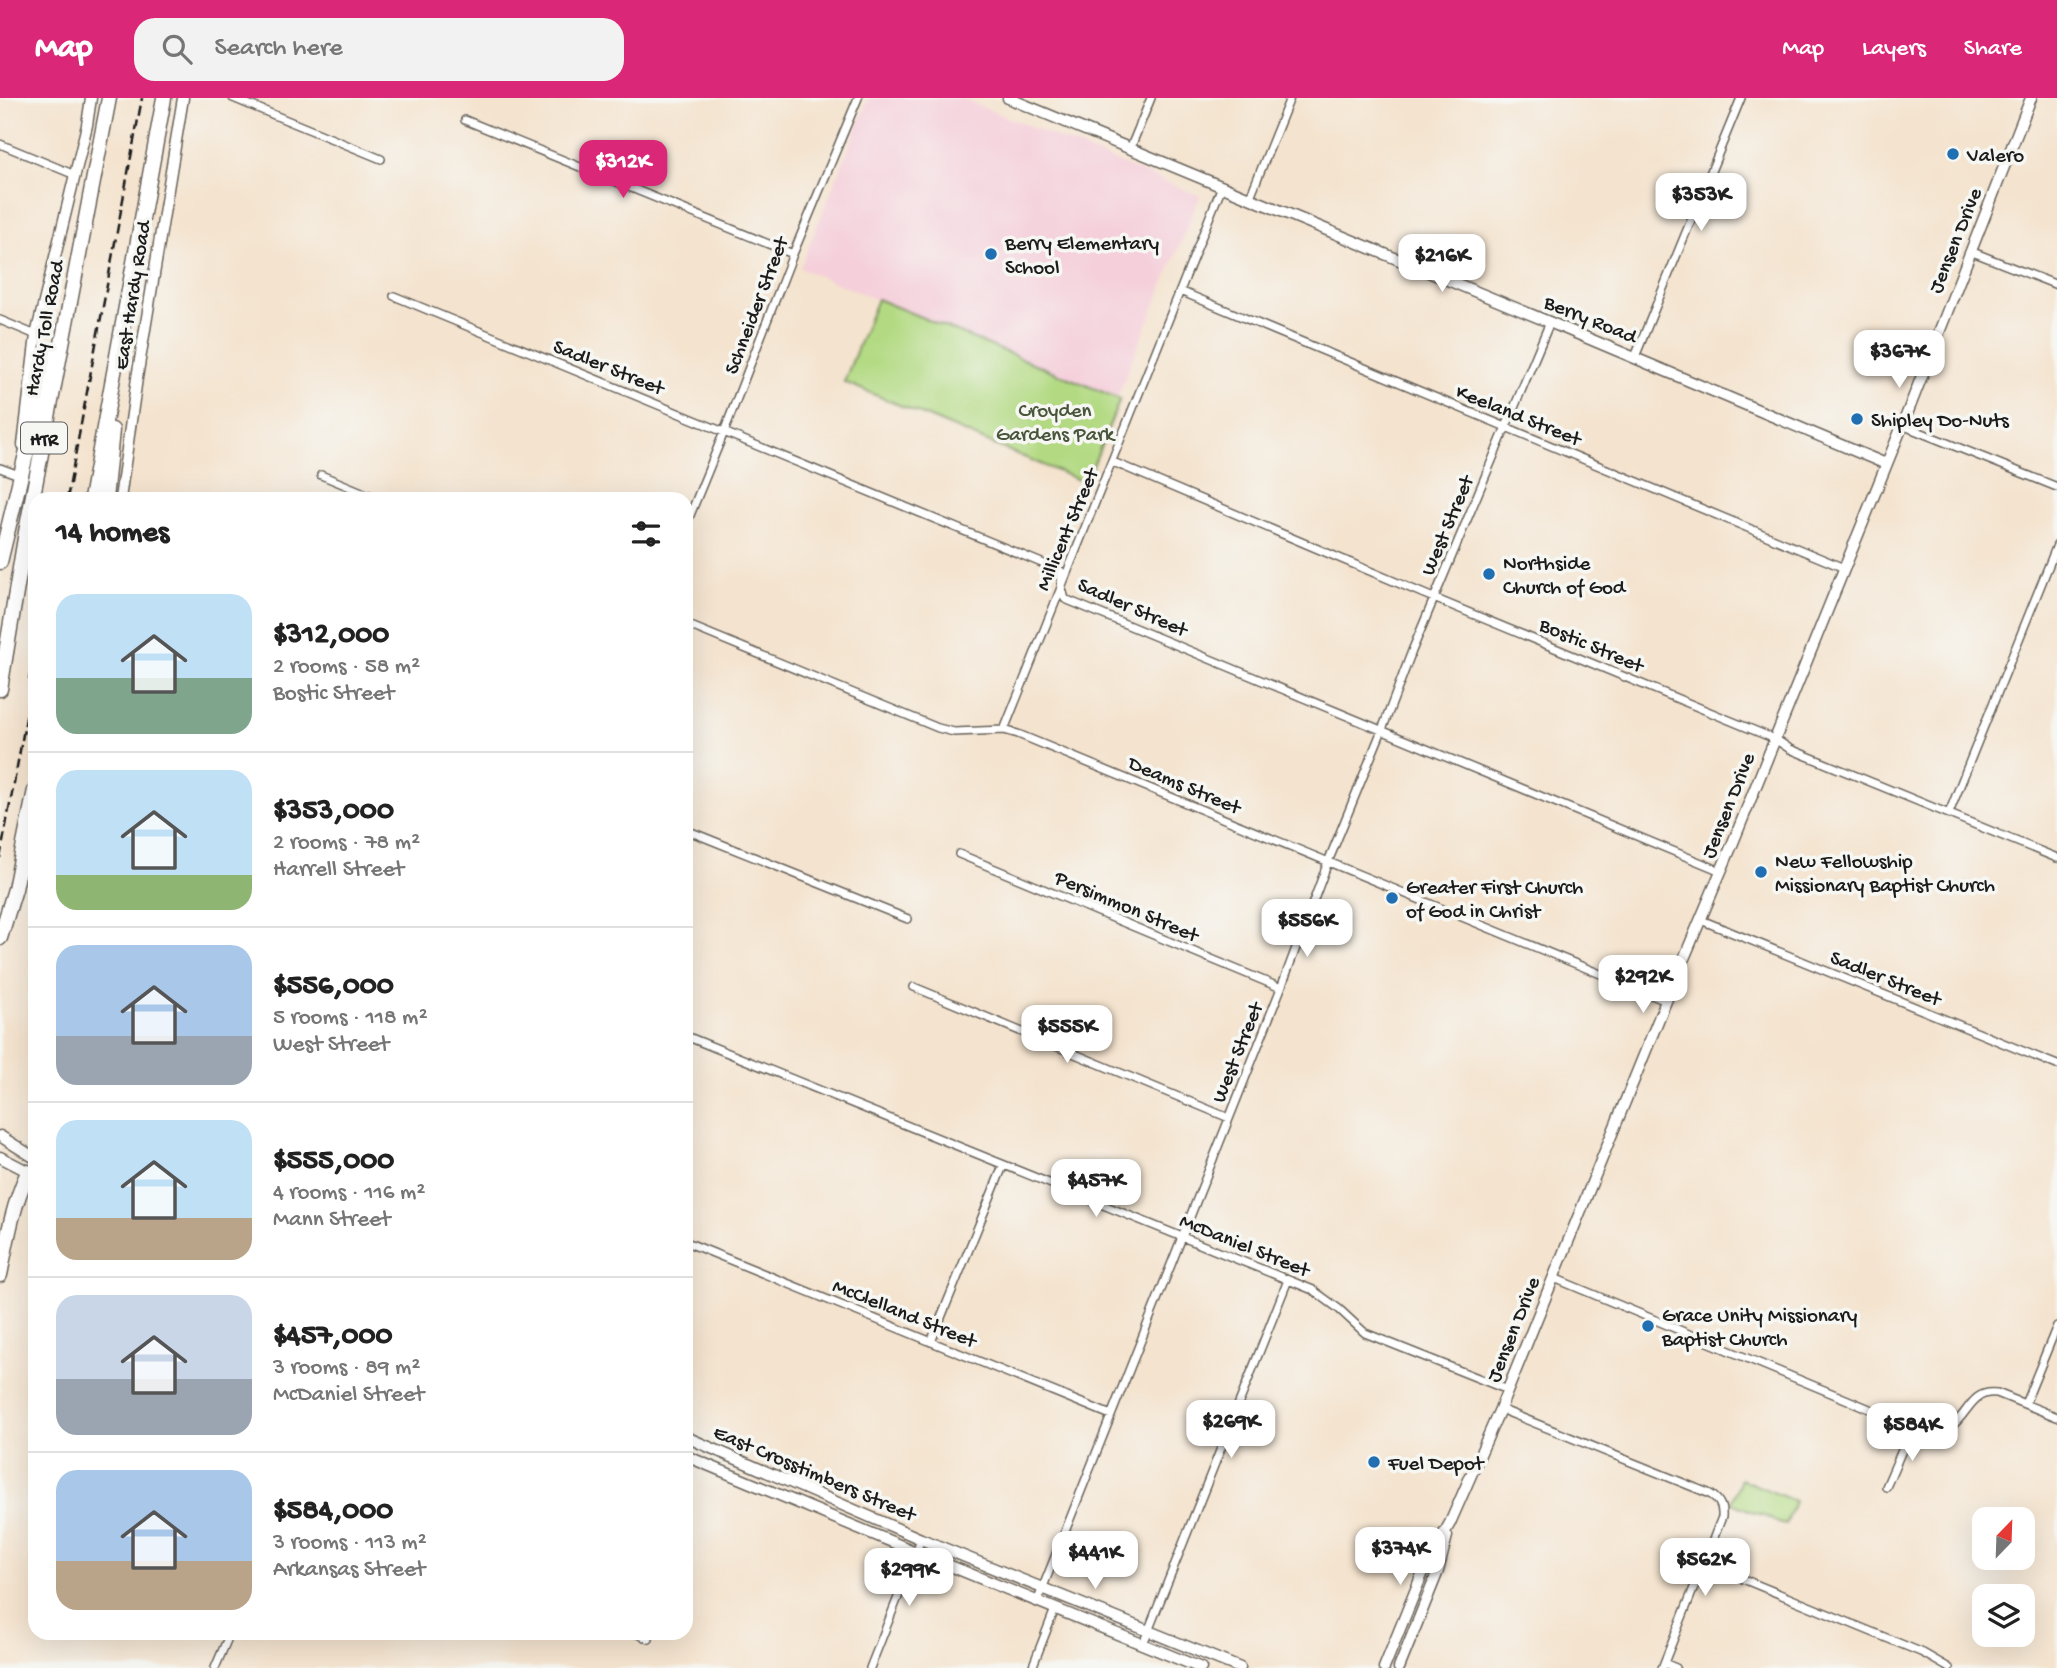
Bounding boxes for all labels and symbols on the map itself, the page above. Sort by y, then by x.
pin: $312K [574,140,672,200]
place label: Valero [1966,145,2024,170]
marker: Valero [1945,146,1961,162]
pin: $353K [1652,174,1750,233]
street label: Jensen Drive [1925,184,1990,298]
street label: East Hardy Road [110,218,159,372]
street label: Schneider Street [721,232,797,378]
place label: Berry Elementary School [1004,233,1159,282]
pin: $216K [1393,234,1491,294]
marker: Berry Elementary School [983,246,999,262]
street label: Hardy Toll Road [21,257,72,399]
street label: Berry Road [1539,291,1641,352]
pin: $367K [1850,330,1948,390]
street label: Sadler Street [548,336,669,404]
street label: Keeland Street [1451,381,1586,455]
park label: Croyden Gardens Park [996,400,1117,449]
place label: Shipley Do-Nuts [1871,410,2010,435]
marker: Shipley Do-Nuts [1849,411,1865,427]
road number: HTR [21,422,67,454]
street label: Millicent Street [1032,463,1107,595]
street label: West Street [1417,470,1482,580]
place label: Northside Church of God [1503,553,1627,602]
marker: Northside Church of God [1481,566,1497,582]
street label: Sadler Street [1073,574,1193,646]
street label: Bostic Street [1534,614,1649,681]
street label: Jensen Drive [1698,749,1763,863]
street label: Deams Street [1122,752,1246,823]
place label: New Fellowship Missionary Baptist Church [1775,851,1995,900]
marker: New Fellowship Missionary Baptist Church [1753,864,1769,880]
street label: Persimmon Street [1049,866,1204,951]
place label: Greater First Church of God in Christ [1406,877,1583,926]
marker: Greater First Church of God in Christ [1384,890,1400,906]
pin: $556K [1258,900,1356,959]
street label: Sadler Street [1825,947,1946,1015]
pin: $292K [1594,956,1692,1015]
street label: West Street [1208,997,1272,1107]
pin: $555K [1018,1006,1116,1065]
pin: $457K [1047,1160,1145,1219]
street label: McDaniel Street [1175,1210,1315,1286]
street label: Jensen Drive [1483,1273,1548,1387]
street label: McClelland Street [828,1275,981,1356]
place label: Grace Unity Missionary Baptist Church [1661,1305,1857,1354]
marker: Grace Unity Missionary Baptist Church [1640,1318,1656,1334]
pin: $269K [1182,1400,1280,1460]
pin: $584K [1863,1404,1961,1463]
street label: East Crosstimbers Street [709,1421,921,1530]
place label: Fuel Depot [1387,1453,1486,1478]
marker: Fuel Depot [1366,1454,1382,1470]
north arrow [1972,1507,2035,1570]
pin: $374K [1351,1528,1449,1587]
pin: $441K [1046,1532,1144,1591]
pin: $562K [1656,1538,1754,1598]
pin: $299K [860,1548,958,1608]

